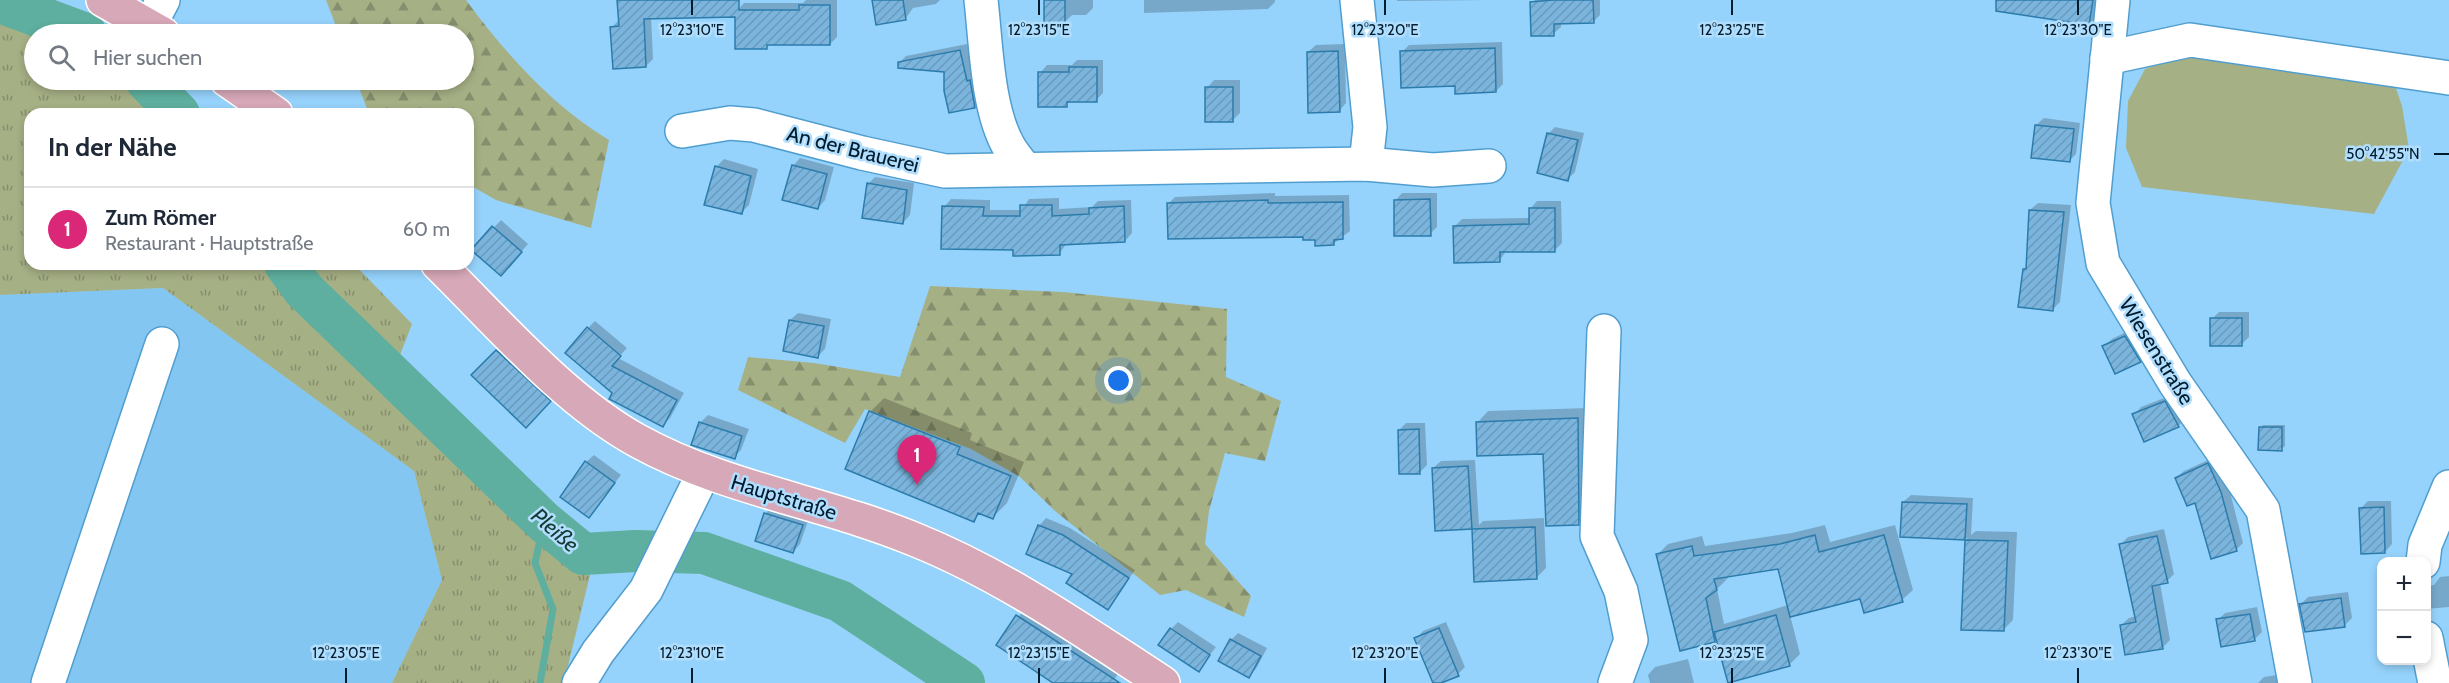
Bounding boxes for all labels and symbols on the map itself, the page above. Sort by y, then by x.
text: 12°23'10"E [660,21,724,39]
text: 12°23'15"E [1008,21,1070,39]
text: 12°23'20"E [1351,21,1419,39]
text: 12°23'25"E [1700,21,1764,39]
text: 12°23'30"E [2044,21,2112,39]
street label: An der Brauerei [784,120,922,178]
text: 50°42'55"N [2346,145,2420,163]
street label: Wiesenstraße [2114,293,2200,409]
your location [1104,366,1133,395]
pin: 1 [898,436,936,485]
street label: Hauptstraße [728,469,840,525]
water label: Pleiße [526,502,584,558]
text: 12°23'05"E [312,644,380,662]
text: 12°23'10"E [660,644,724,662]
text: 12°23'15"E [1008,644,1070,662]
text: 12°23'20"E [1351,644,1419,662]
text: 12°23'25"E [1700,644,1764,662]
text: 12°23'30"E [2044,644,2112,662]

